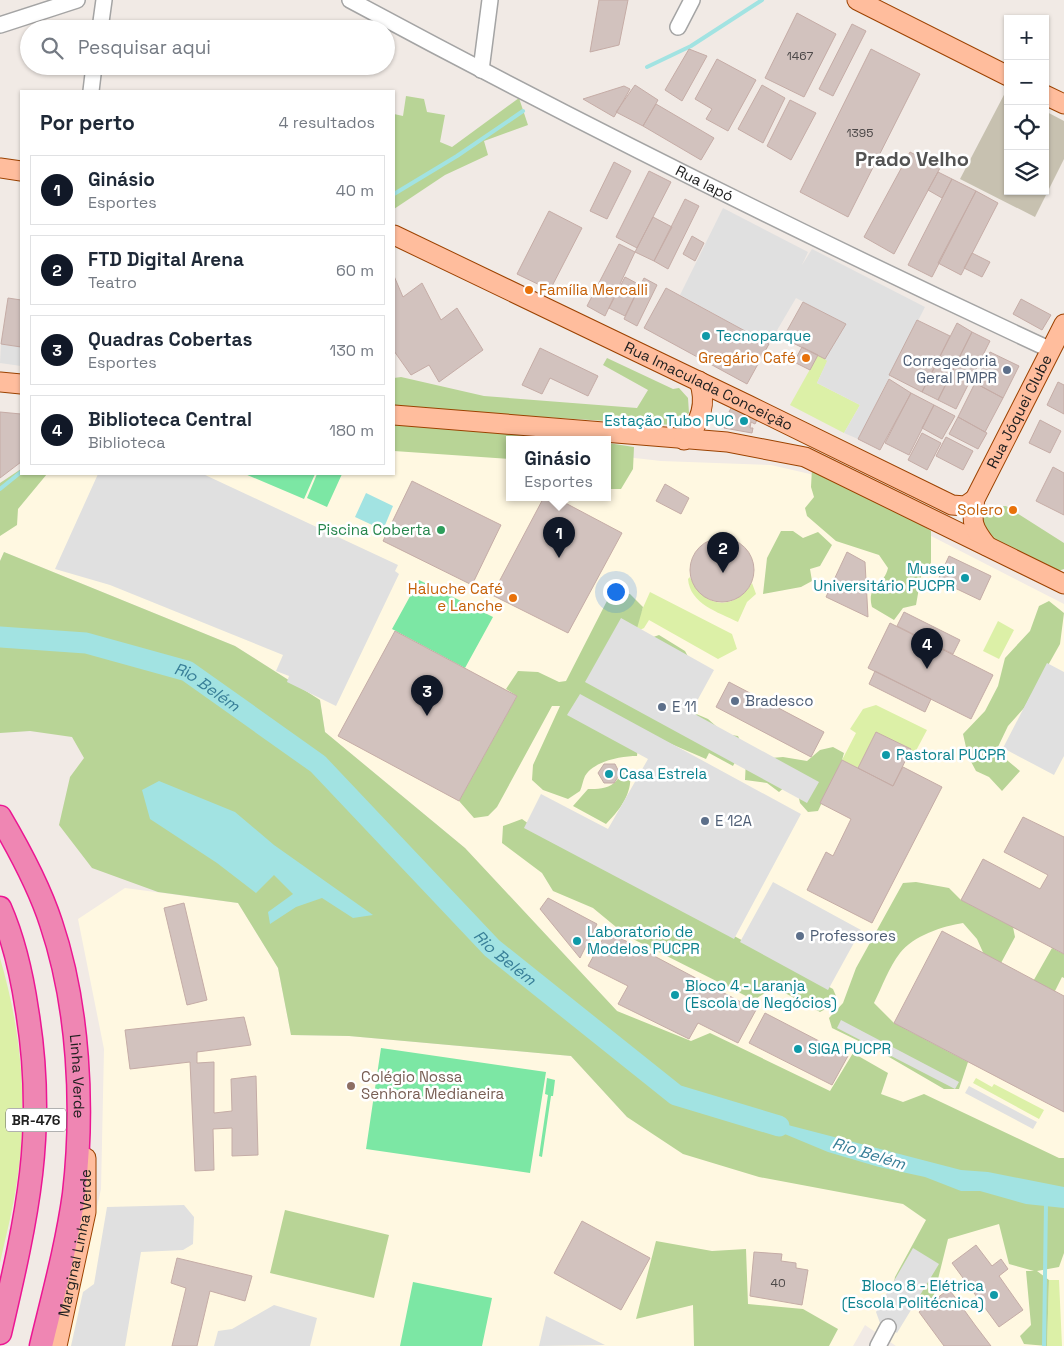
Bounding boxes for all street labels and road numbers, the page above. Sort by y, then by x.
street label: Rua Iapó [672,161,737,205]
street label: Rua Imaculada Conceição [621,337,796,435]
street label: Rua Jóquei Clube [982,351,1056,472]
street label: Linha Verde [66,1033,89,1119]
road number: BR-476 [6,1108,66,1132]
street label: Marginal Linha Verde [54,1169,95,1319]

